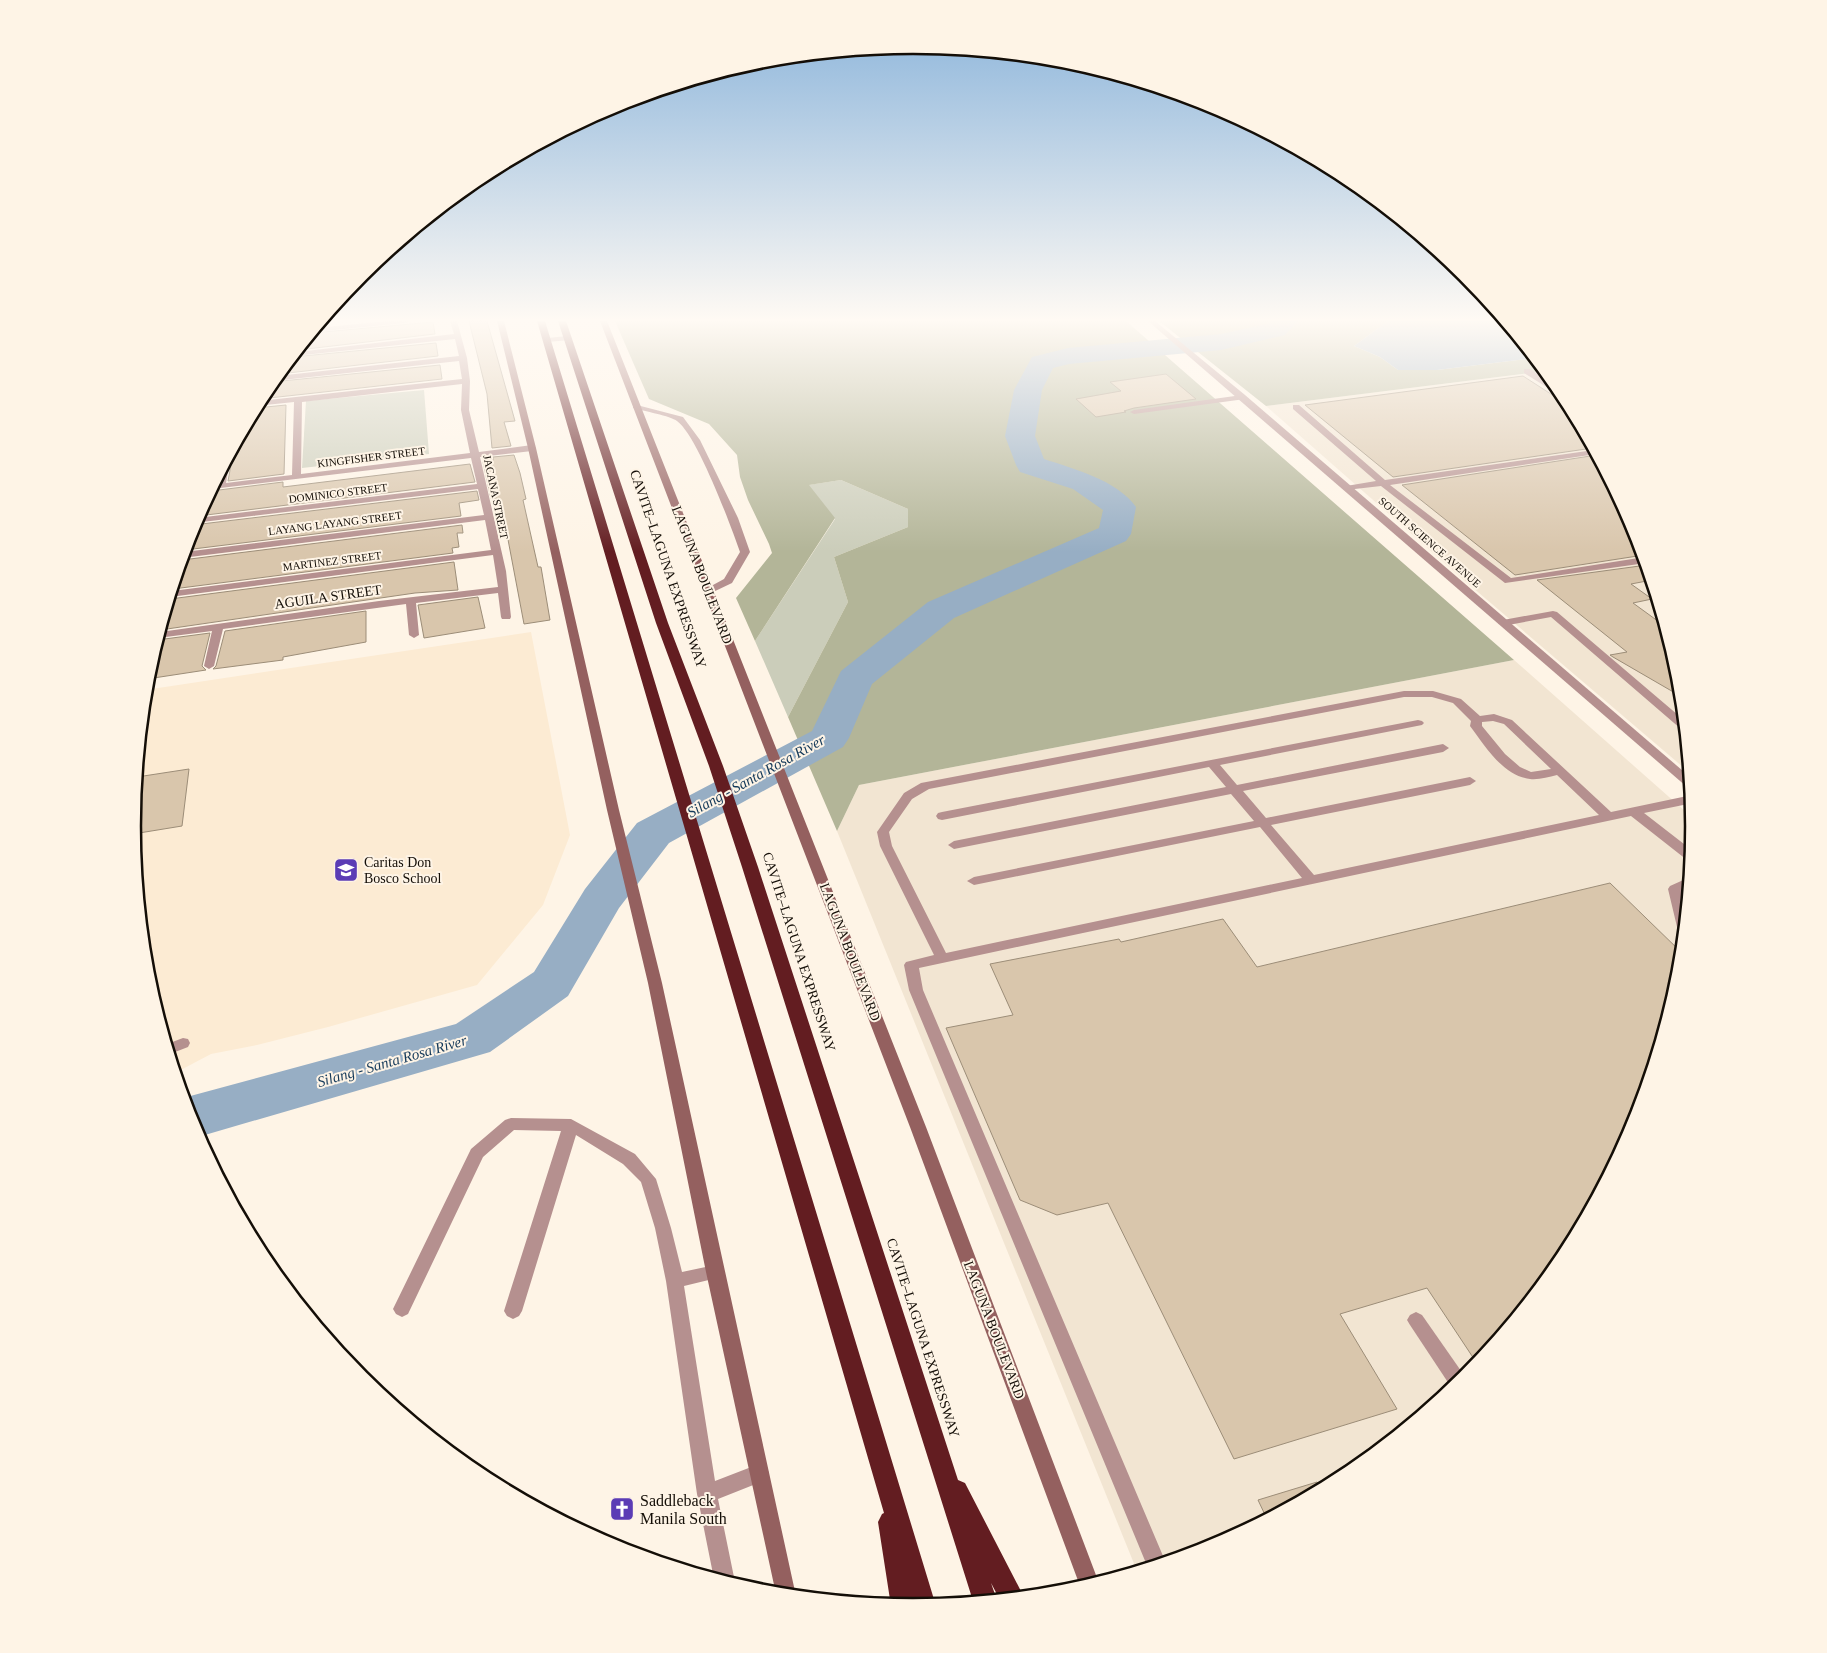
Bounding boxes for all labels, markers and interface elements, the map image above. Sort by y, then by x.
street label: KINGFISHER STREET [316,444,426,470]
street label: JACANA STREET [481,454,511,541]
street label: CAVITE–LAGUNA EXPRESSWAY [627,468,709,670]
street label: DOMINICO STREET [288,481,388,505]
street label: SOUTH SCIENCE AVENUE [1377,494,1484,590]
street label: LAGUNA BOULEVARD [669,504,735,646]
street label: LAYANG LAYANG STREET [268,509,403,537]
street label: MARTINEZ STREET [282,549,382,573]
street label: AGUILA STREET [274,582,383,612]
water label: Silang - Santa Rosa River [684,731,828,821]
street label: CAVITE–LAGUNA EXPRESSWAY [760,850,838,1054]
place label: Caritas Don Bosco School [364,855,442,886]
school or university icon: Caritas Don Bosco School [333,857,359,883]
street label: LAGUNA BOULEVARD [817,881,883,1023]
water label: Silang - Santa Rosa River [315,1032,469,1090]
street label: CAVITE–LAGUNA EXPRESSWAY [884,1236,962,1440]
street label: LAGUNA BOULEVARD [961,1259,1027,1401]
place label: Saddleback Manila South [640,1492,727,1527]
church icon: Saddleback Manila South [609,1496,635,1522]

